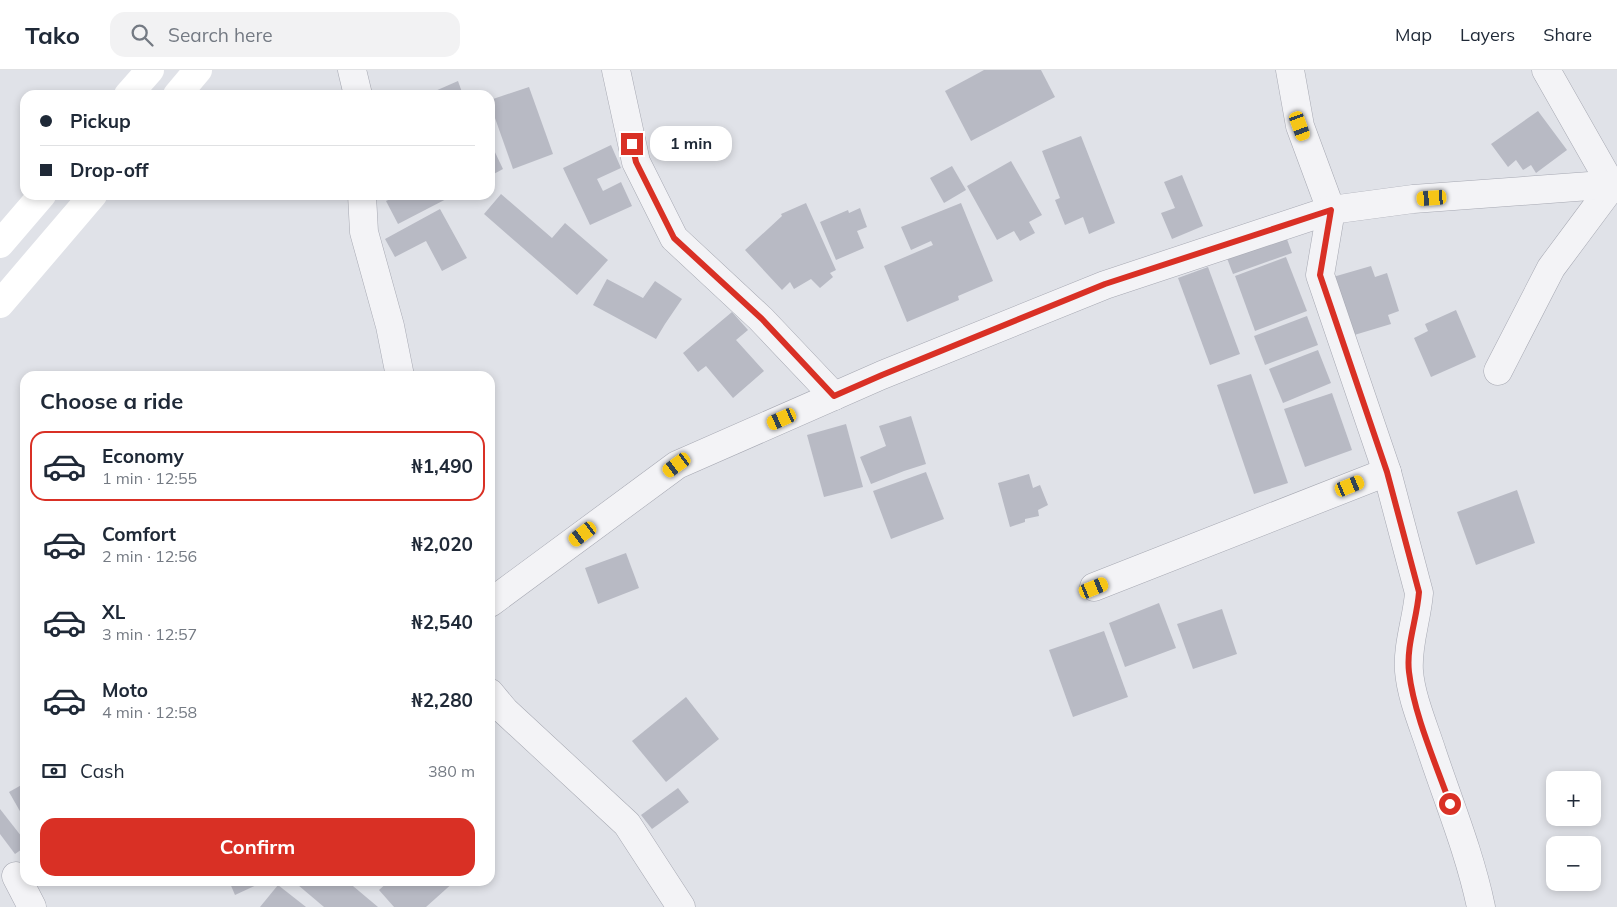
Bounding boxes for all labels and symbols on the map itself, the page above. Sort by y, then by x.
car [1287,109,1312,143]
callout: 1 min [650,126,732,162]
route end [621,133,643,155]
car [1416,189,1447,207]
car [765,406,798,432]
car [660,450,693,480]
car [1333,473,1366,499]
car [566,519,599,549]
car [1077,575,1110,601]
route start [1439,793,1461,815]

